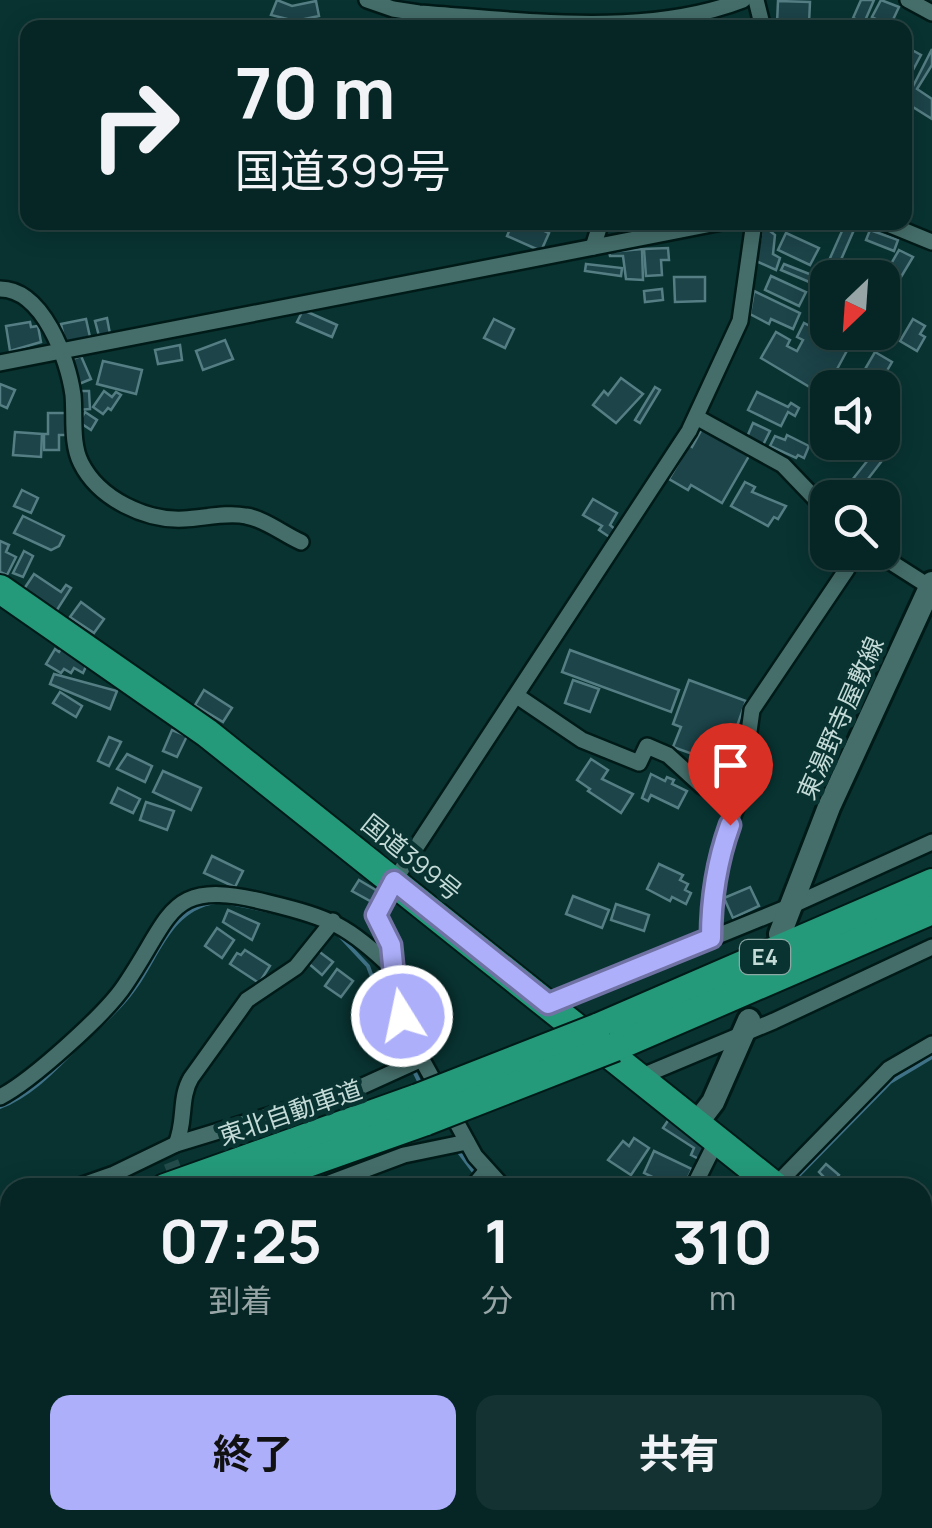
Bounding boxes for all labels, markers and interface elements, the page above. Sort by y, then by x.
text: 70 m [235,44,395,140]
icon: right [70,60,200,190]
text: 国道399号 [235,139,451,201]
north arrow [810,260,900,350]
map controls [810,260,900,570]
button: sound [810,370,900,460]
button: search [810,480,900,570]
street label: 東湯野寺屋敷線 [788,631,892,805]
pin [688,723,773,826]
icon: arrive [703,738,758,793]
street label: 国道399号 [354,806,470,908]
road number: E4 [740,940,790,974]
position arrow [350,964,454,1068]
street label: 東北自動車道 [213,1071,367,1153]
text: 07:25 [159,1199,322,1281]
text: 1 [484,1199,510,1281]
text: 310 [672,1200,773,1282]
text: m [709,1276,736,1320]
text: 到着 [209,1278,273,1322]
text: 分 [481,1278,513,1322]
button: 終了 [50,1395,456,1510]
button: 共有 [476,1395,882,1510]

